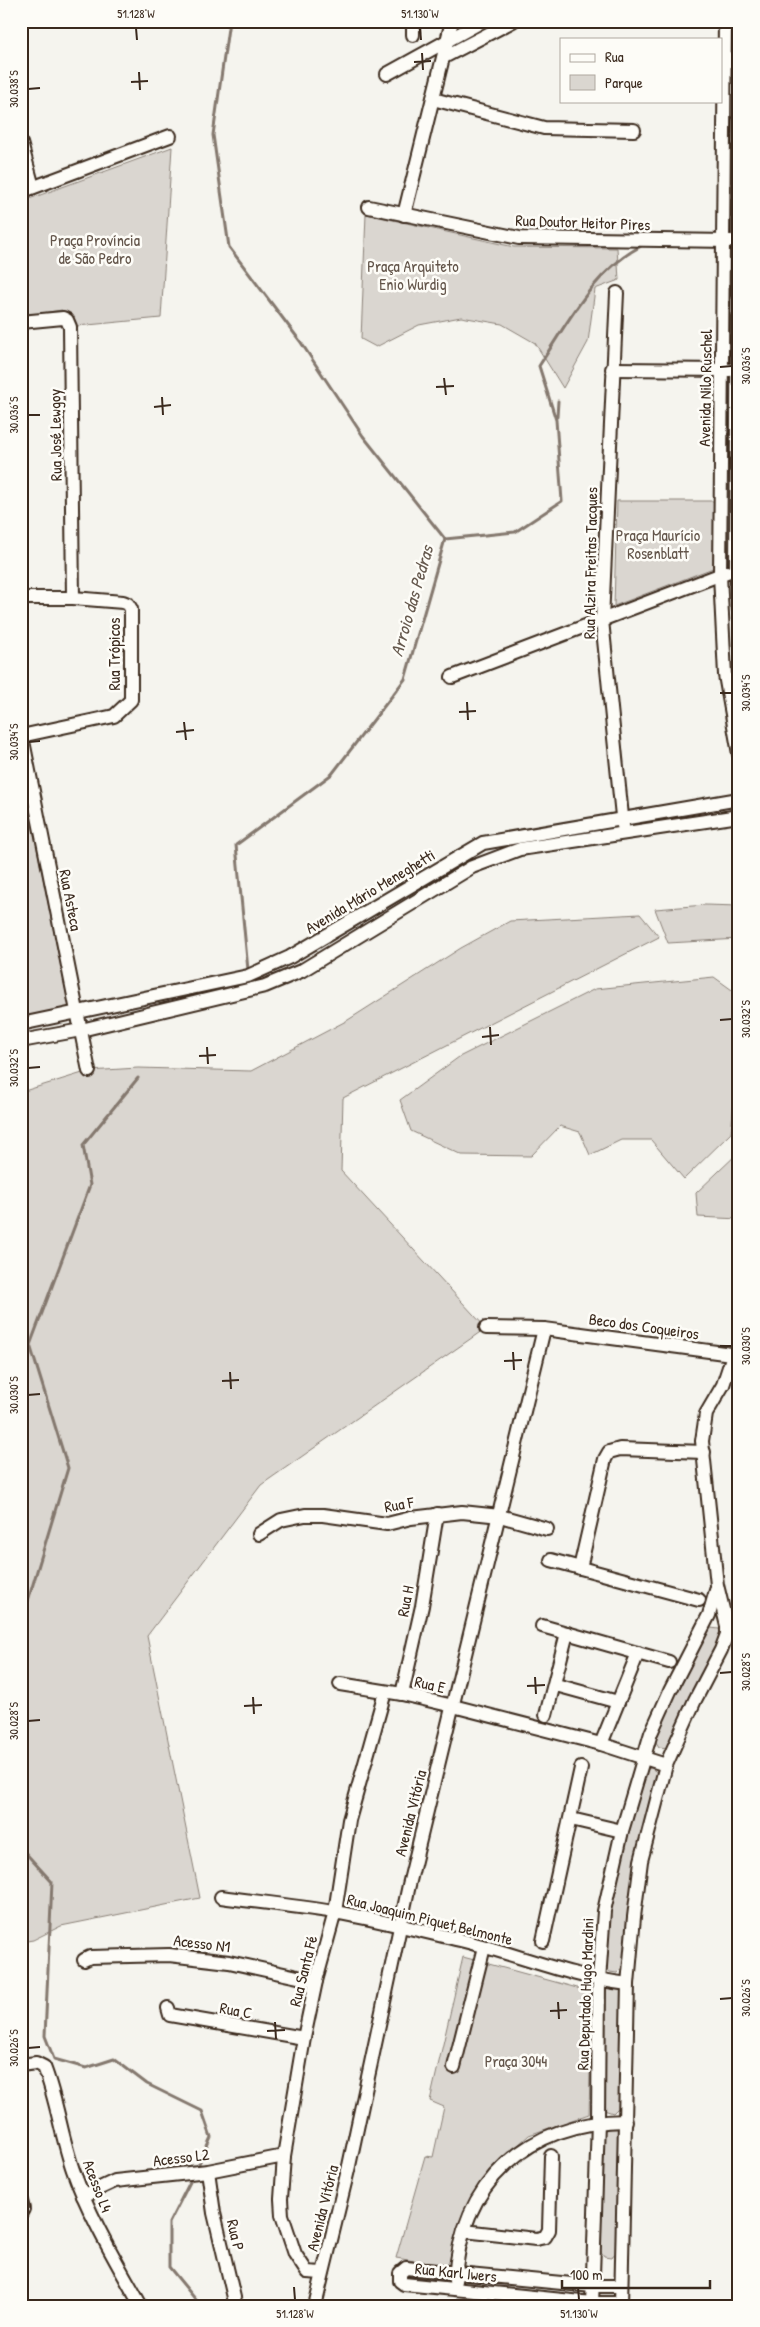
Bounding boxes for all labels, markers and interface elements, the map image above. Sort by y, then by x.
text: 51.128°W [117,5,155,22]
text: 51.130°W [401,5,439,22]
legend [560,38,722,102]
text: Rua [605,46,624,67]
text: 30.038°S [5,70,22,108]
text: Parque [605,72,643,93]
street label: Rua Doutor Heitor Pires [515,209,651,235]
park label: Praça Província de São Pedro [50,229,140,269]
park label: Praça Arquiteto Enio Wurdig [367,255,459,295]
street label: Avenida Nilo Ruschel [693,328,717,447]
text: 30.036°S [737,347,754,385]
street label: Rua José Lewgoy [43,388,67,481]
text: 30.036°S [5,396,22,434]
street label: Rua Alzira Freitas Tacques [578,487,602,639]
park label: Praça Maurício Rosenblatt [616,524,701,564]
water label: Arroio das Pedras [384,541,440,659]
street label: Rua Trópicos [103,618,125,690]
text: 30.034°S [737,674,754,711]
text: 30.034°S [5,723,22,760]
street label: Avenida Mário Meneghetti [301,844,439,938]
street label: Rua Asteca [54,868,88,932]
text: 30.032°S [737,1000,754,1038]
text: 30.032°S [5,1049,22,1087]
street label: Beco dos Coqueiros [587,1307,701,1345]
text: 30.030°S [737,1327,754,1365]
text: 30.030°S [5,1376,22,1414]
street label: Rua F [383,1490,416,1517]
street label: Rua H [391,1584,419,1618]
text: 30.028°S [737,1653,754,1691]
street label: Rua E [413,1670,447,1698]
text: 30.028°S [5,1702,22,1740]
street label: Avenida Vitória [389,1768,431,1858]
street label: Rua Joaquim Piquet Belmonte [345,1888,516,1950]
street label: Rua Deputado Hugo Mardini [571,1917,599,2071]
street label: Acesso N1 [172,1929,232,1957]
street label: Rua Santa Fé [284,1933,323,2009]
text: 30.026°S [737,1979,754,2017]
street label: Rua C [218,1996,254,2024]
text: 30.026°S [5,2029,22,2067]
park label: Praça 3044 [485,2050,547,2072]
street label: Acesso L2 [152,2143,211,2171]
street label: Acesso L4 [78,2156,118,2216]
street label: Avenida Vitória [301,2163,343,2253]
street label: Rua P [222,2217,250,2253]
street label: Rua Karl Iwers [414,2257,498,2287]
scale bar [562,2257,710,2289]
text: 100 m [570,2264,603,2285]
text: 51.128°W [276,2305,314,2322]
text: 51.130°W [560,2305,598,2322]

